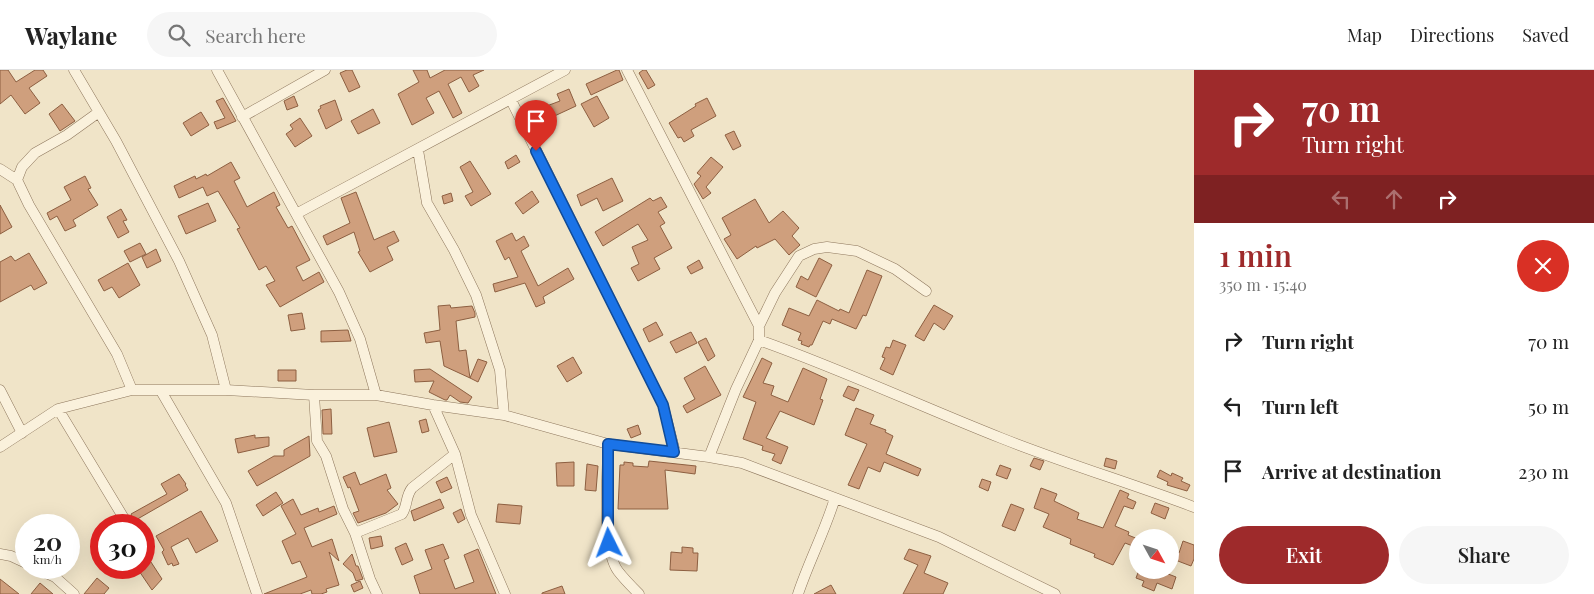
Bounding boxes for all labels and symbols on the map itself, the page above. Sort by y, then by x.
pin [515,100,557,151]
speed limit sign: 30 [90,514,155,579]
position arrow [582,516,634,568]
north arrow [1129,529,1179,579]

